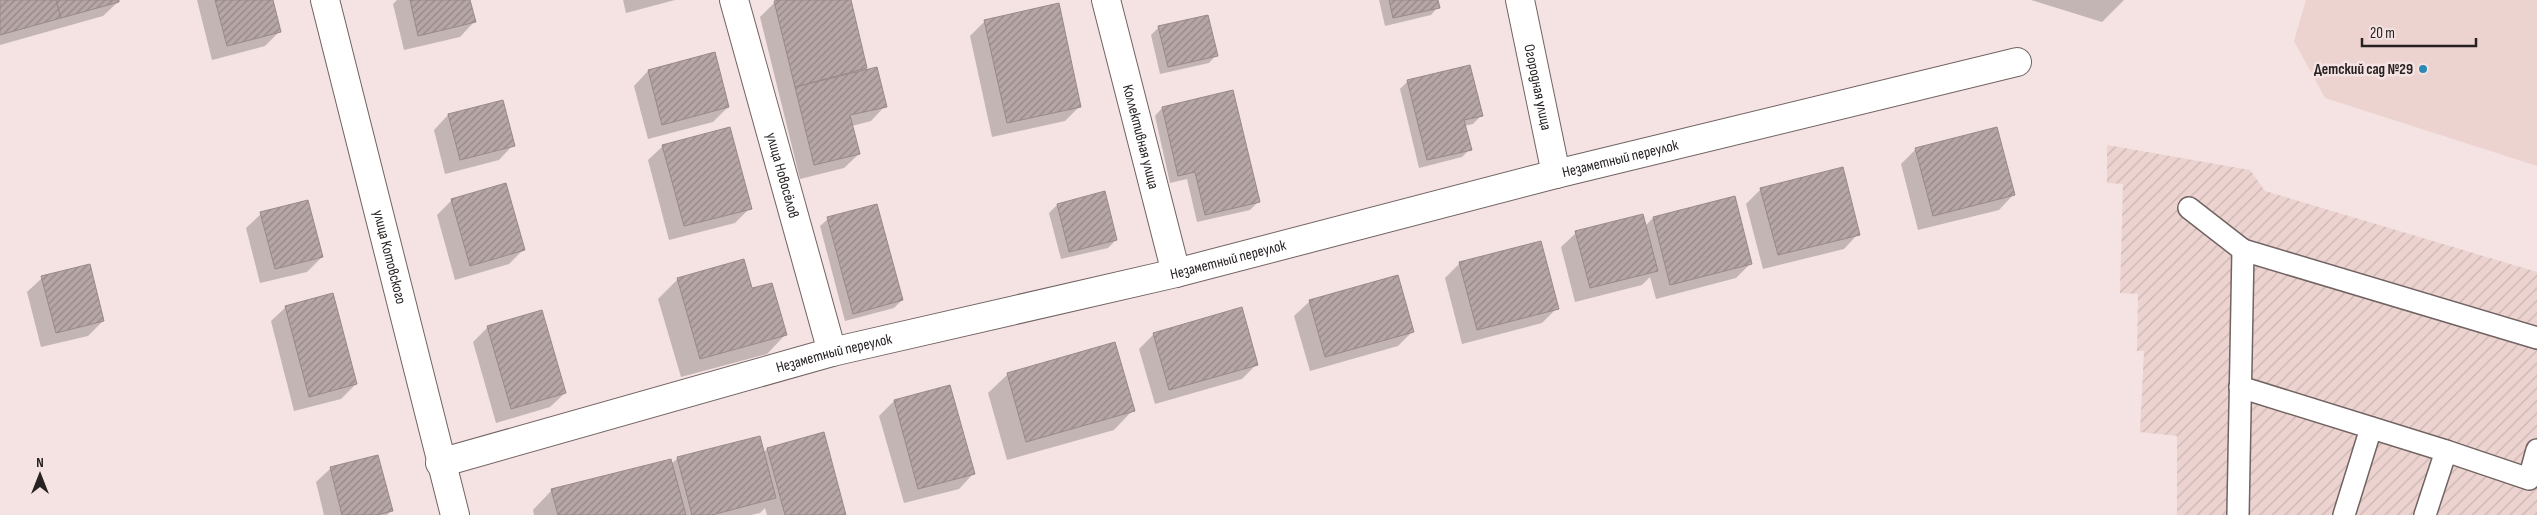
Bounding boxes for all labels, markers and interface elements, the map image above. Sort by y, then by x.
scale bar [2362,15,2476,47]
text: 20 m [2370,24,2395,43]
street label: Огородная улица [1519,42,1556,132]
place label: Детский сад №29 [2314,60,2413,79]
marker: Детский сад №29 [2417,63,2429,75]
street label: Коллективная улица [1118,82,1163,191]
street label: улица Новосёлов [761,131,803,220]
street label: Незаметный переулок [1560,136,1681,182]
street label: улица Котовского [368,208,410,306]
street label: Незаметный переулок [1168,236,1288,284]
street label: Незаметный переулок [774,329,894,377]
north arrow [15,450,65,500]
text: N [36,454,44,471]

